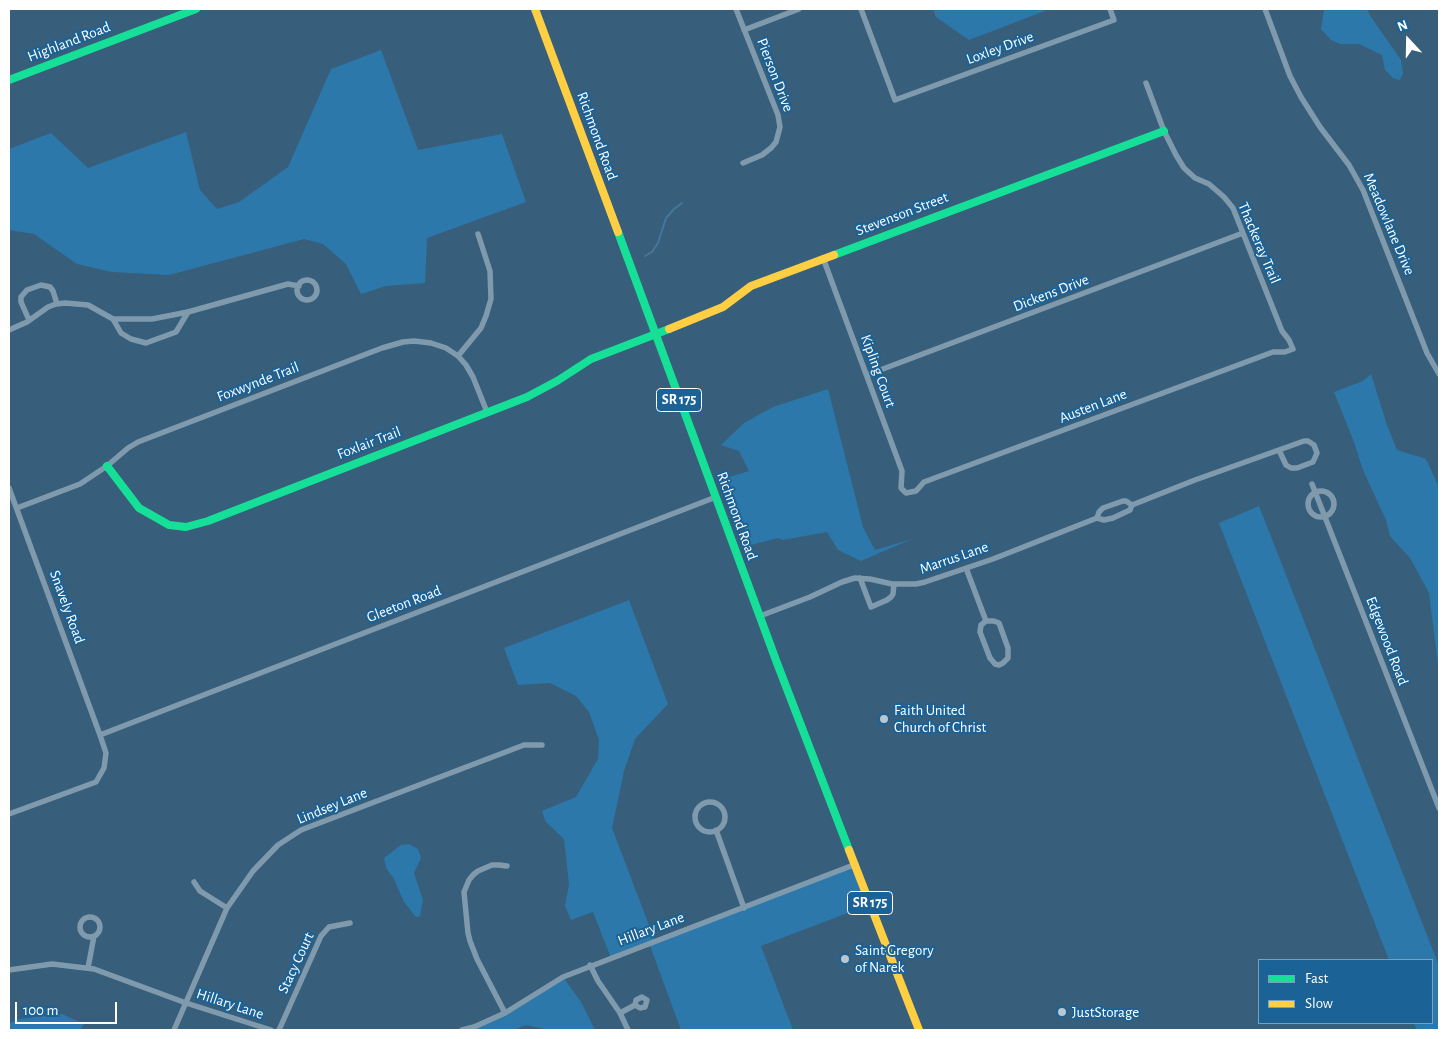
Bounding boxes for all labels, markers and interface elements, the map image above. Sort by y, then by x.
north arrow [1383,15,1433,65]
street label: Highland Road [25,18,113,66]
text: N [1396,18,1410,34]
street label: Loxley Drive [964,28,1036,68]
street label: Pierson Drive [753,36,797,114]
street label: Richmond Road [573,90,621,182]
street label: Meadowlane Drive [1359,170,1419,278]
street label: Stevenson Street [853,188,951,240]
street label: Thackeray Trail [1234,200,1284,286]
street label: Dickens Drive [1011,270,1091,316]
street label: Kipling Court [856,332,900,410]
street label: Foxwynde Trail [214,358,302,406]
street label: Austen Lane [1057,385,1129,427]
road number: SR 175 [656,388,702,412]
street label: Foxlair Trail [335,423,403,463]
street label: Richmond Road [713,470,761,562]
street label: Marrus Lane [917,538,991,578]
street label: Snavely Road [45,568,89,646]
street label: Gleeton Road [364,582,444,626]
street label: Edgewood Road [1362,594,1412,688]
place label: Faith United Church of Christ [894,701,986,736]
marker: Faith United Church of Christ [878,713,890,725]
street label: Lindsey Lane [294,784,370,828]
road number: SR 175 [848,891,892,914]
street label: Hillary Lane [615,908,687,950]
street label: Stacy Court [274,930,318,996]
place label: Saint Gregory of Narek [855,941,934,976]
marker: Saint Gregory of Narek [839,953,851,965]
legend [1258,959,1433,1024]
text: Fast [1305,971,1328,986]
street label: Hillary Lane [194,985,266,1023]
scale bar [18,992,120,1024]
text: Slow [1305,996,1333,1011]
text: 100 m [23,1003,58,1018]
place label: JustStorage [1072,1003,1139,1021]
marker: JustStorage [1056,1006,1068,1018]

